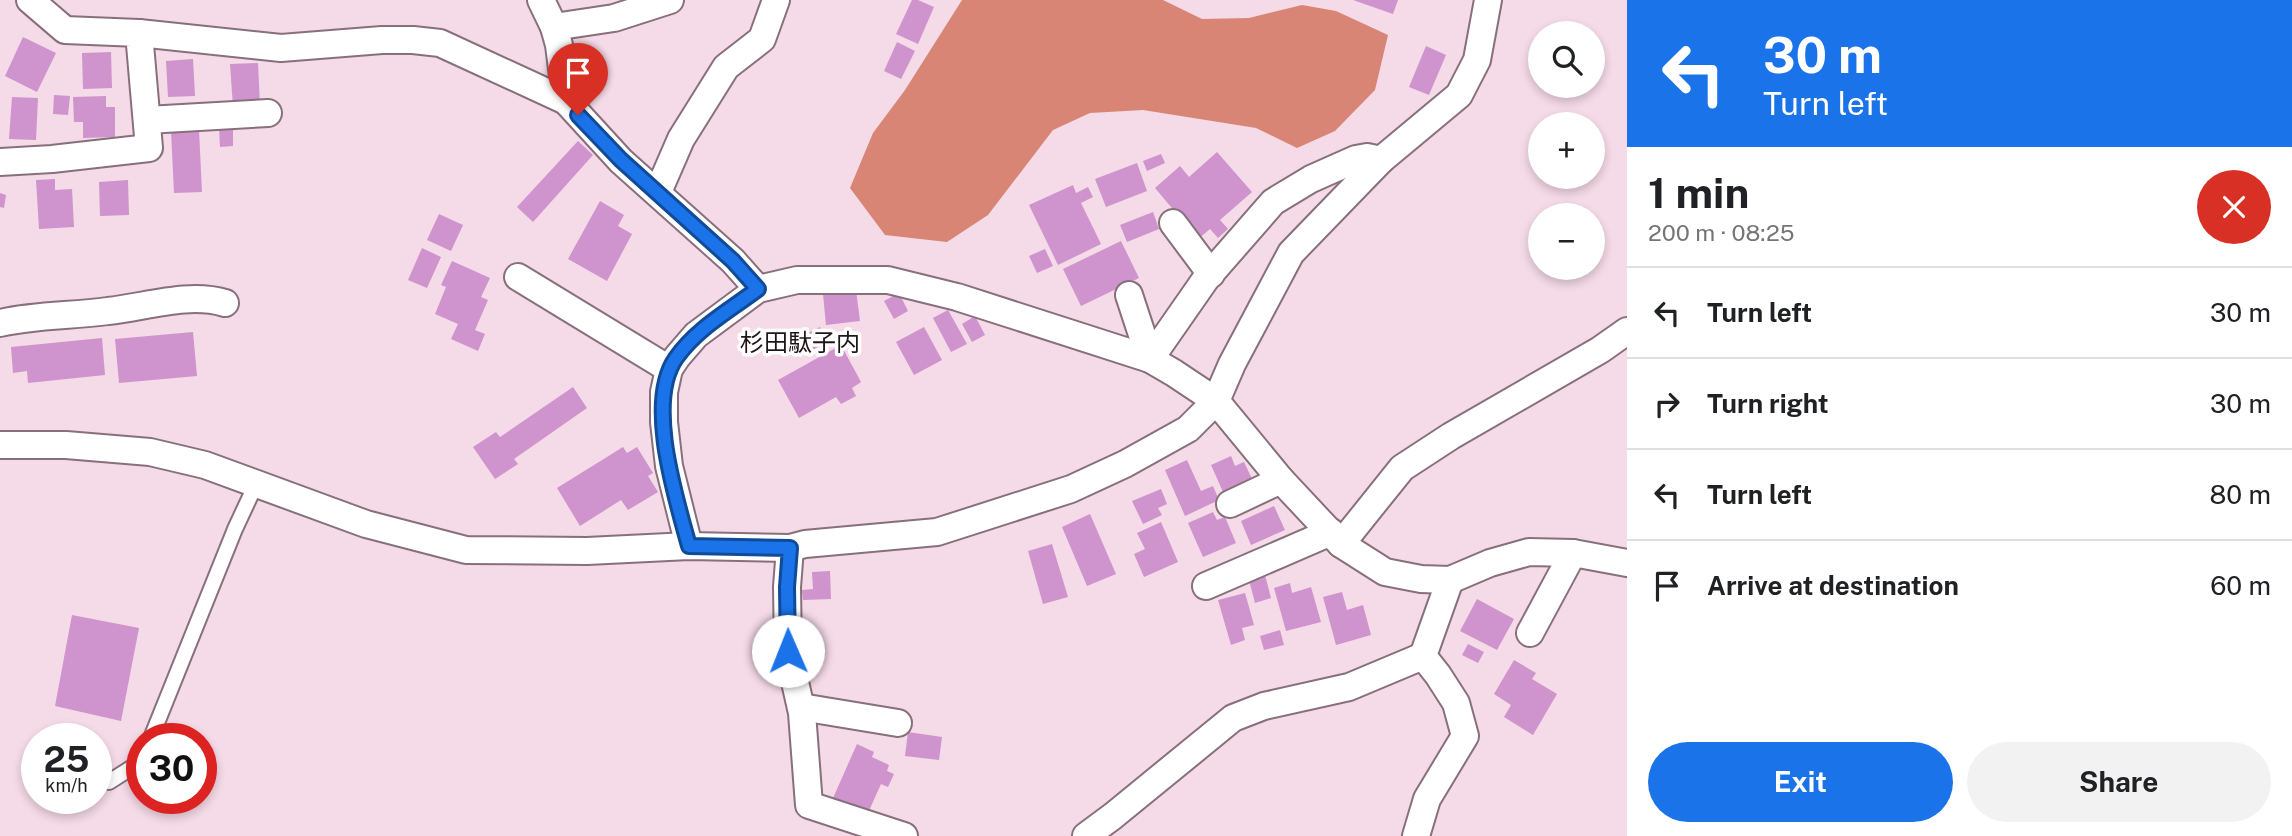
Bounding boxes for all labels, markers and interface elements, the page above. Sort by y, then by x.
map controls [1528,21,1605,280]
button: search [1528,21,1605,98]
text: 30 m [1763,26,1882,84]
icon: left [1648,28,1739,119]
pin [548,43,608,115]
icon: arrive [559,54,597,92]
text: Turn left [1763,85,1888,122]
button: + [1528,112,1605,189]
text: 1 min [1648,168,1749,217]
button: close [2197,170,2271,244]
button: − [1528,203,1605,280]
text: 200 m · 08:25 [1648,219,1794,246]
icon: left [1648,294,1686,332]
text: Turn left [1707,297,1812,328]
text: 30 m [2210,297,2271,328]
district label: 杉田駄子内 [740,328,860,356]
icon: right [1648,385,1686,423]
text: Turn right [1707,388,1829,419]
text: 30 m [2210,388,2271,419]
icon: left [1648,476,1686,514]
text: Turn left [1707,479,1812,510]
text: 80 m [2210,479,2271,510]
icon: arrive [1648,567,1686,605]
text: Arrive at destination [1707,570,1959,601]
text: 60 m [2210,570,2271,601]
position arrow [751,614,825,688]
speed limit sign: 30 [126,723,217,814]
text: 25 [44,739,89,780]
button: Exit [1648,742,1953,822]
button: Share [1967,742,2271,822]
text: km/h [45,775,88,796]

